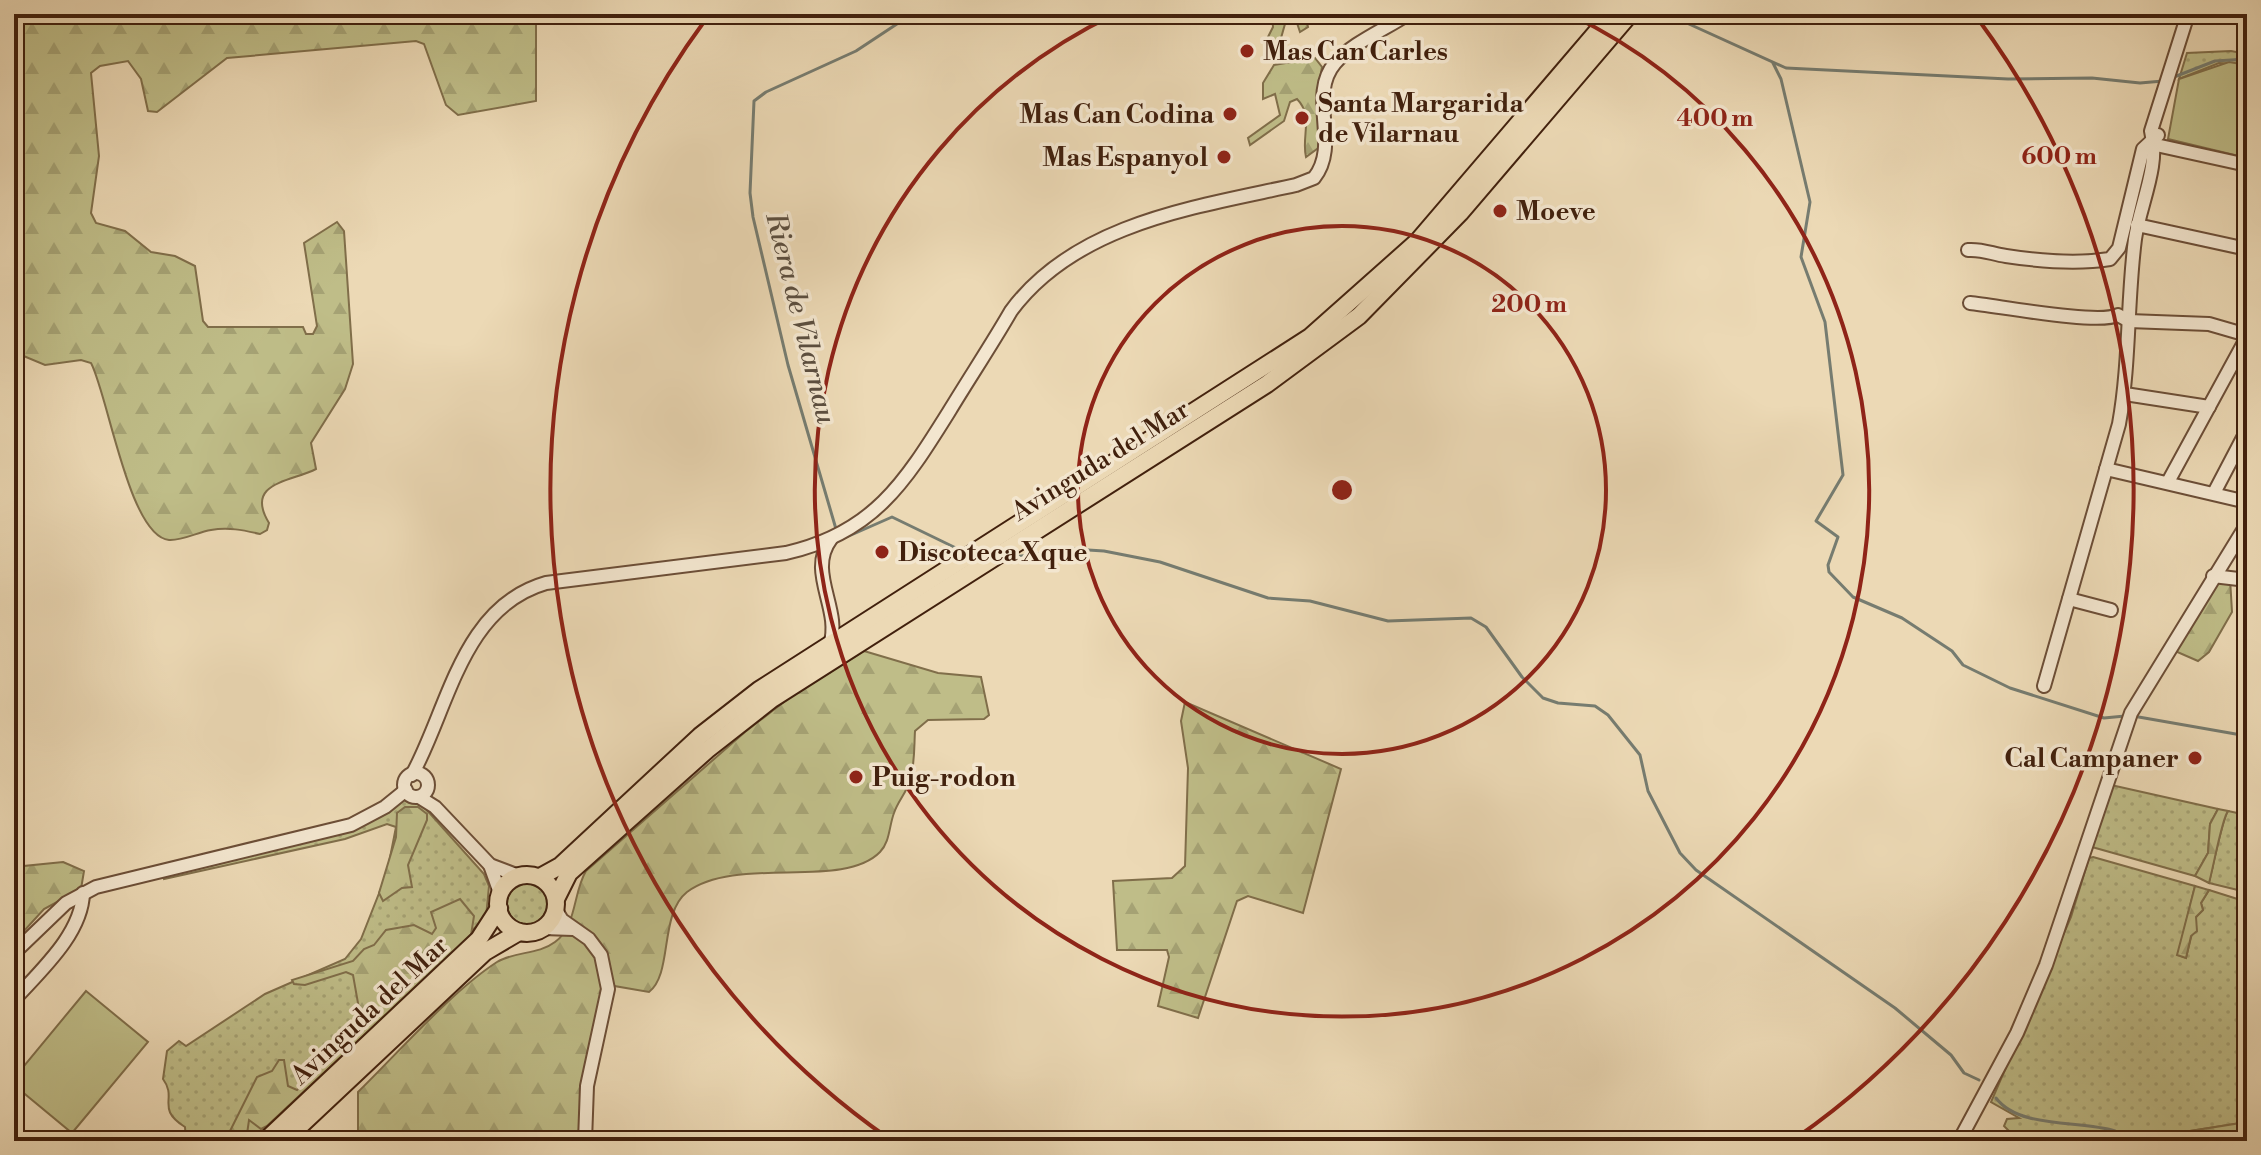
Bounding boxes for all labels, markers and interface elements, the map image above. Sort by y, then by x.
place label: Mas Can Carles [1263,36,1448,68]
marker: Mas Can Carles [1238,42,1256,60]
place label: Santa Margarida de Vilarnau [1318,88,1524,150]
place label: Mas Can Codina [1019,99,1215,131]
text: 400 m [1677,104,1753,134]
marker: Mas Can Codina [1221,105,1239,123]
marker: Santa Margarida de Vilarnau [1293,109,1311,127]
place label: Mas Espanyol [1042,142,1208,174]
text: 600 m [2021,142,2097,172]
marker: Mas Espanyol [1215,148,1233,166]
place label: Moeve [1516,196,1596,228]
marker: Moeve [1491,202,1509,220]
water label: Riera de Vilarnau [757,208,844,428]
text: 200 m [1491,290,1567,320]
street label: Avinguda del Mar [1005,393,1195,529]
centre of rings [1328,476,1356,504]
place label: Discoteca Xque [898,537,1087,569]
marker: Discoteca Xque [873,543,891,561]
place label: Cal Campaner [2004,743,2179,775]
marker: Cal Campaner [2186,749,2204,767]
place label: Puig-rodon [872,762,1016,794]
marker: Puig-rodon [847,768,865,786]
street label: Avinguda del Mar [284,930,455,1093]

